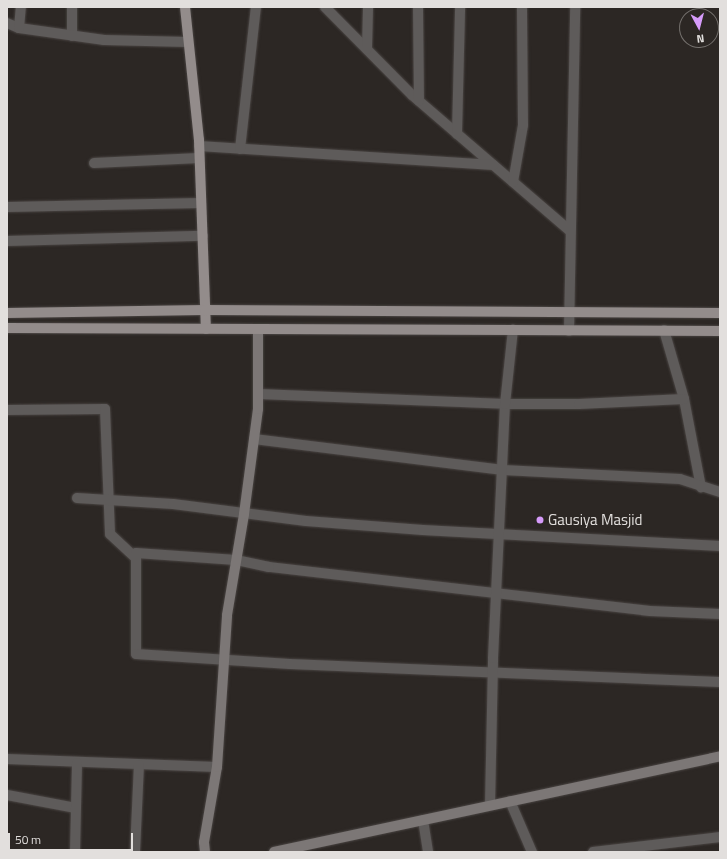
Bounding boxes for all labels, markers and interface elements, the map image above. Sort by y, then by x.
north arrow [679,8,719,48]
text: N [696,31,705,47]
place label: Gausiya Masjid [548,511,642,529]
marker: Gausiya Masjid [535,515,545,525]
scale bar [10,825,135,851]
text: 50 m [15,830,41,849]

